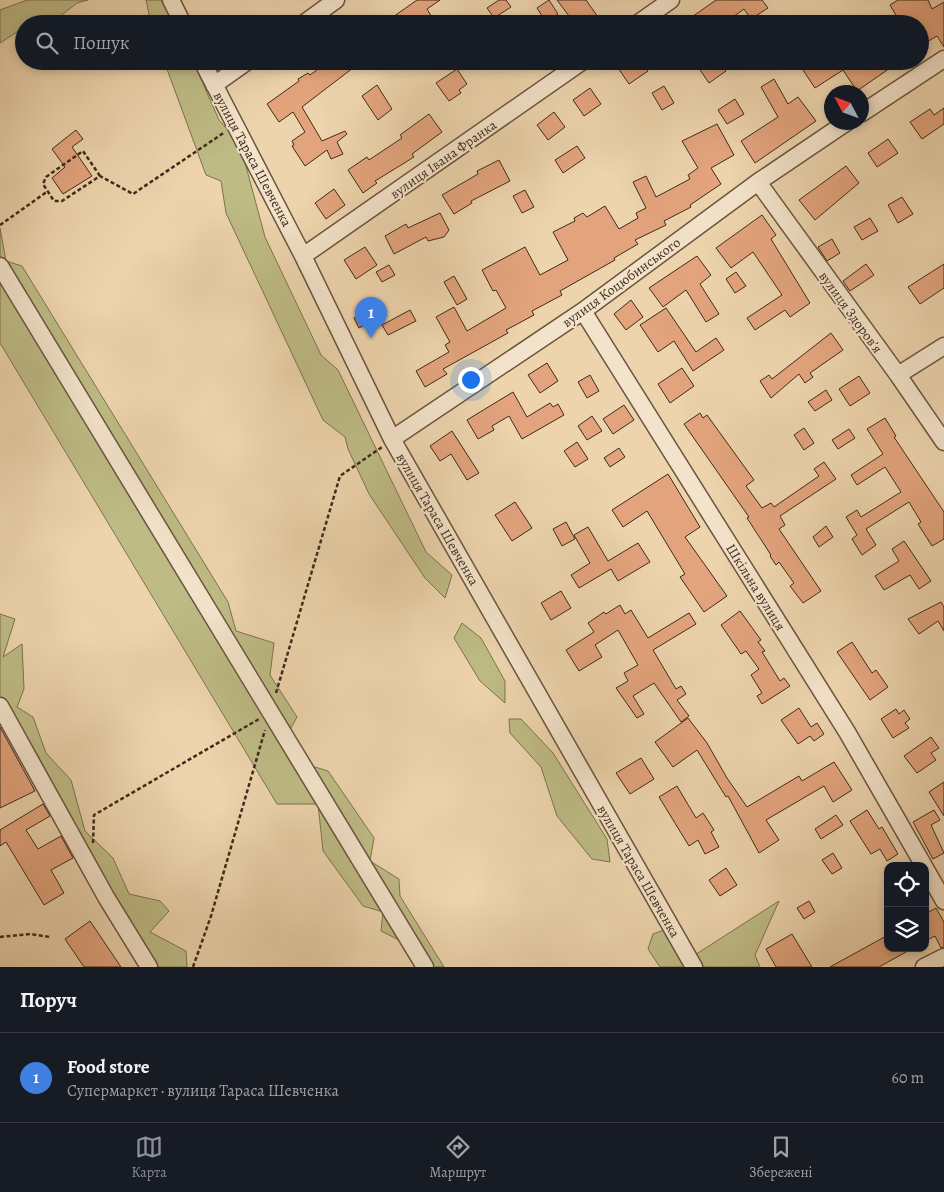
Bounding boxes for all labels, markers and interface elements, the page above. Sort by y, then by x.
search box [15,15,929,70]
icon: search [33,29,61,57]
text: Пошук [73,30,130,56]
north arrow [824,85,869,130]
street label: вулиця Тараса Шевченка [209,88,296,230]
street label: вулиця Івана Франка [386,115,501,203]
street label: вулиця Коцюбинського [558,233,684,332]
street label: вулиця Здоровʼя [814,267,887,357]
pin: 1 [355,297,387,338]
your location [458,367,484,393]
street label: вулиця Тараса Шевченка [392,449,484,589]
street label: Шкільна вулиця [721,540,790,635]
street label: вулиця Тараса Шевченка [593,801,685,941]
map controls [884,862,929,952]
button: locate [884,862,929,907]
button: layers [884,907,929,952]
text: Поруч [20,986,77,1014]
text: Food store [67,1054,150,1080]
text: 1 [33,1067,39,1089]
text: 60 m [892,1067,924,1089]
text: Супермаркет · вулиця Тараса Шевченка [67,1080,339,1102]
tab: Карта [131,1133,167,1182]
tab: Маршрут [430,1133,486,1182]
tab: Збережені [749,1133,813,1182]

